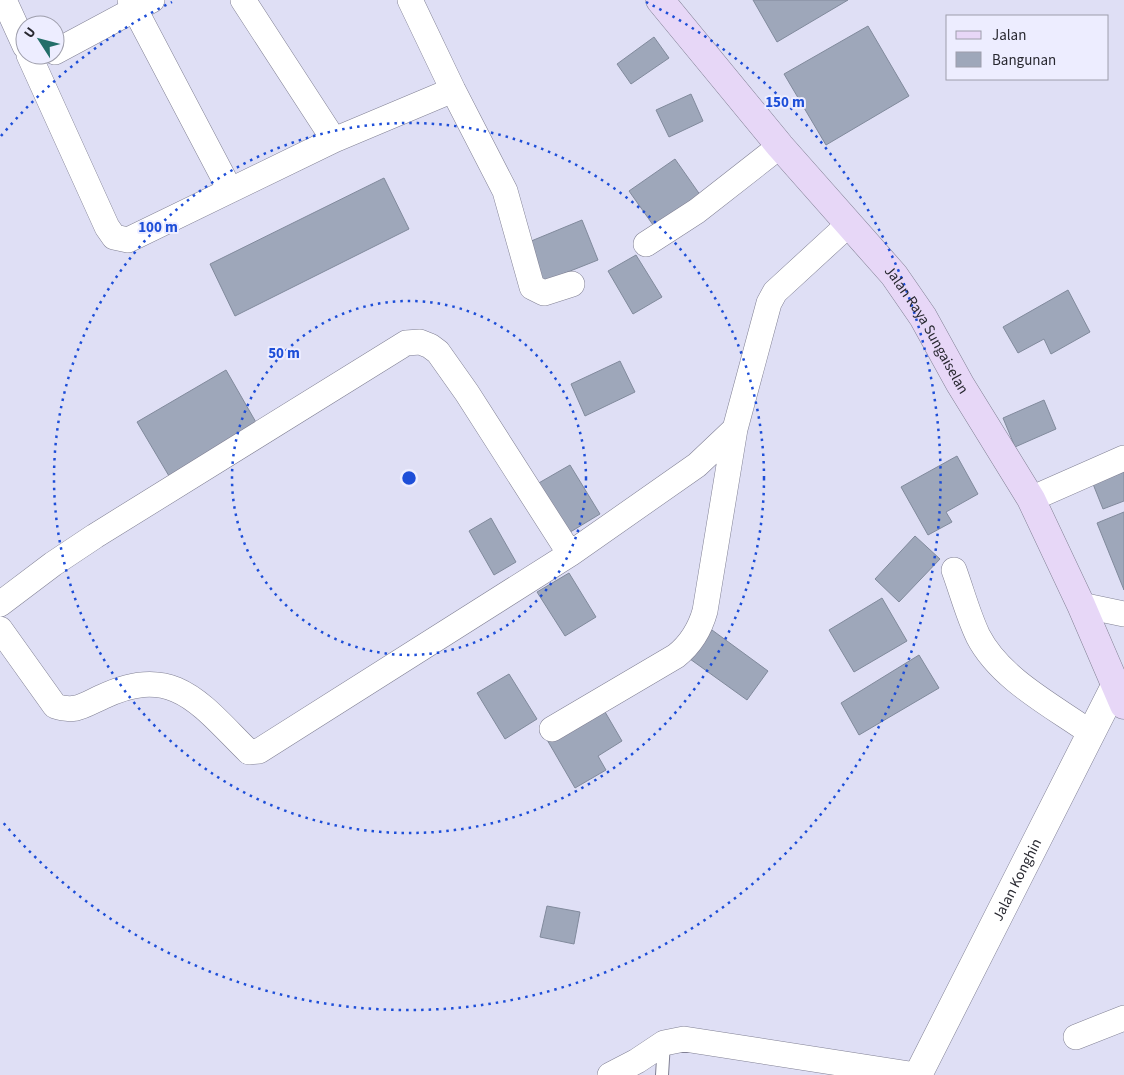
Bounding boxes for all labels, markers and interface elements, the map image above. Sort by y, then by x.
north arrow [15,15,65,65]
legend [946,15,1109,80]
text: U [19,23,41,43]
text: Jalan [992,25,1026,46]
text: Bangunan [992,50,1056,71]
text: 150 m [765,92,805,113]
text: 100 m [138,217,178,238]
street label: Jalan Raya Sungaiselan [879,261,974,398]
text: 50 m [268,343,300,364]
centre of rings [400,469,418,487]
street label: Jalan Konghin [988,835,1047,925]

